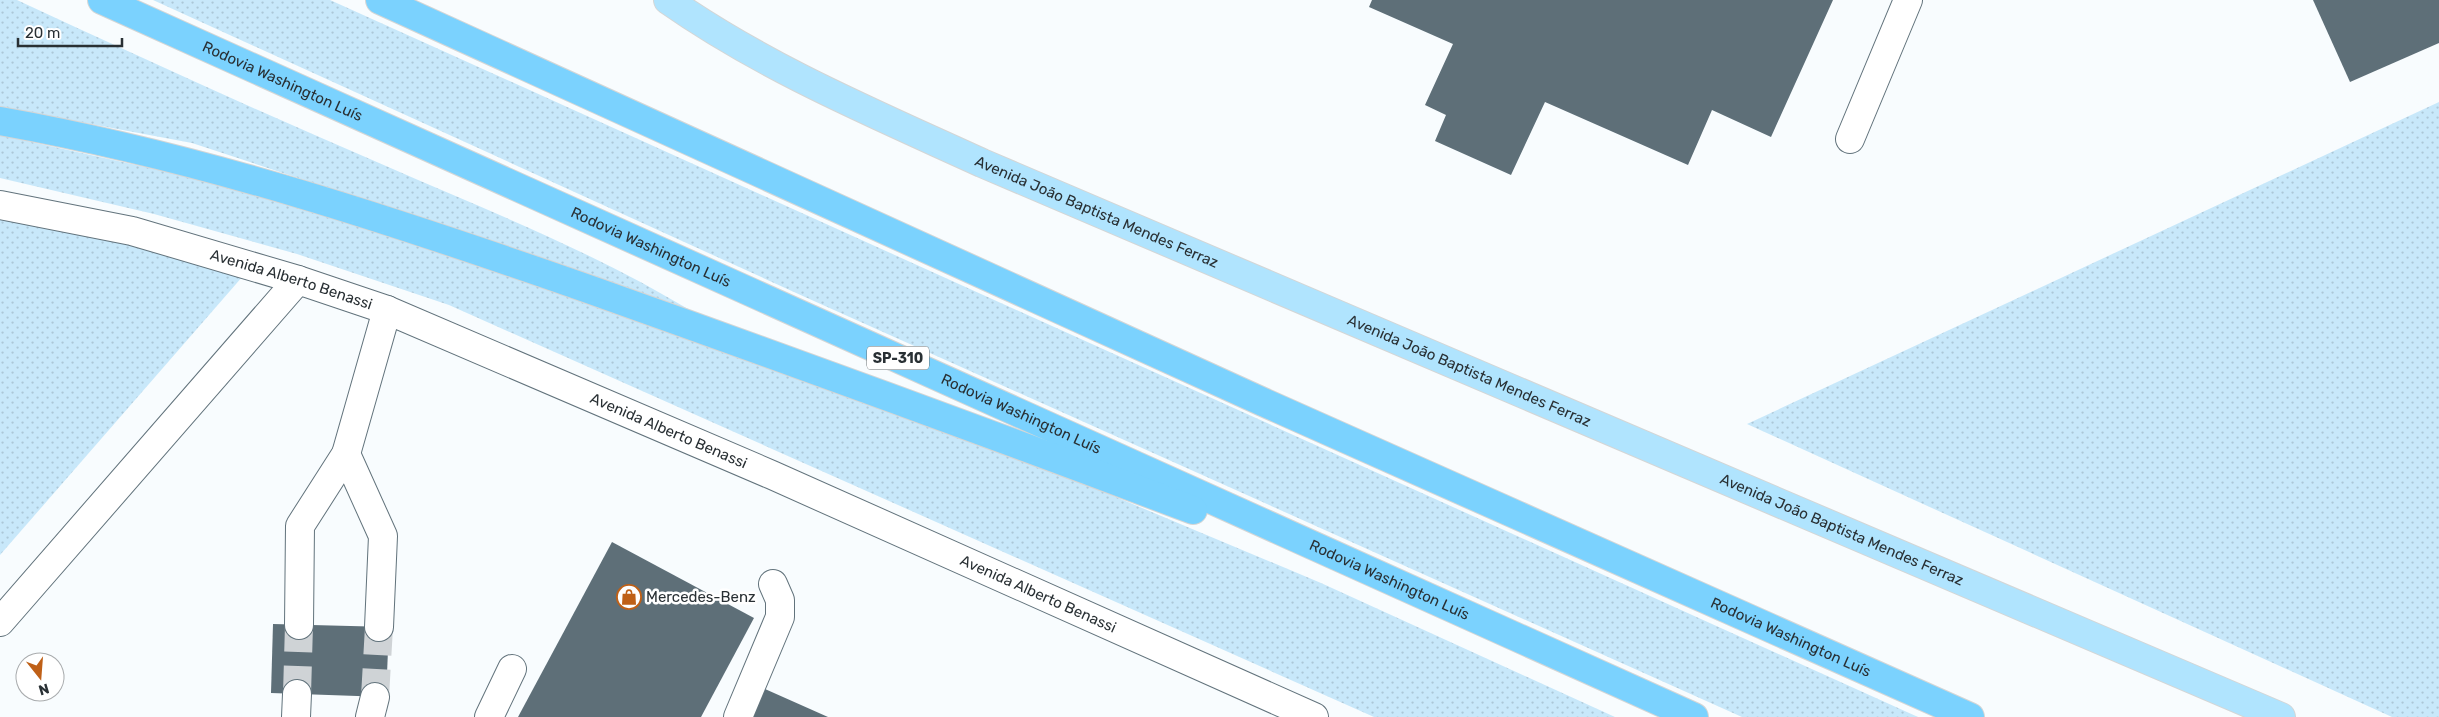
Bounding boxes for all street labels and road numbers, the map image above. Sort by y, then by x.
street label: Rodovia Washington Luís [200,37,366,125]
street label: Avenida João Baptista Mendes Ferraz [972,152,1221,272]
street label: Rodovia Washington Luís [568,203,734,291]
street label: Avenida Alberto Benassi [208,246,375,313]
street label: Avenida João Baptista Mendes Ferraz [1345,311,1594,431]
road number: SP-310 [867,346,929,369]
street label: Rodovia Washington Luís [938,370,1104,458]
street label: Avenida Alberto Benassi [587,389,750,472]
street label: Avenida João Baptista Mendes Ferraz [1717,470,1967,590]
street label: Rodovia Washington Luís [1307,536,1473,624]
street label: Avenida Alberto Benassi [957,551,1119,637]
street label: Rodovia Washington Luís [1708,594,1874,681]

